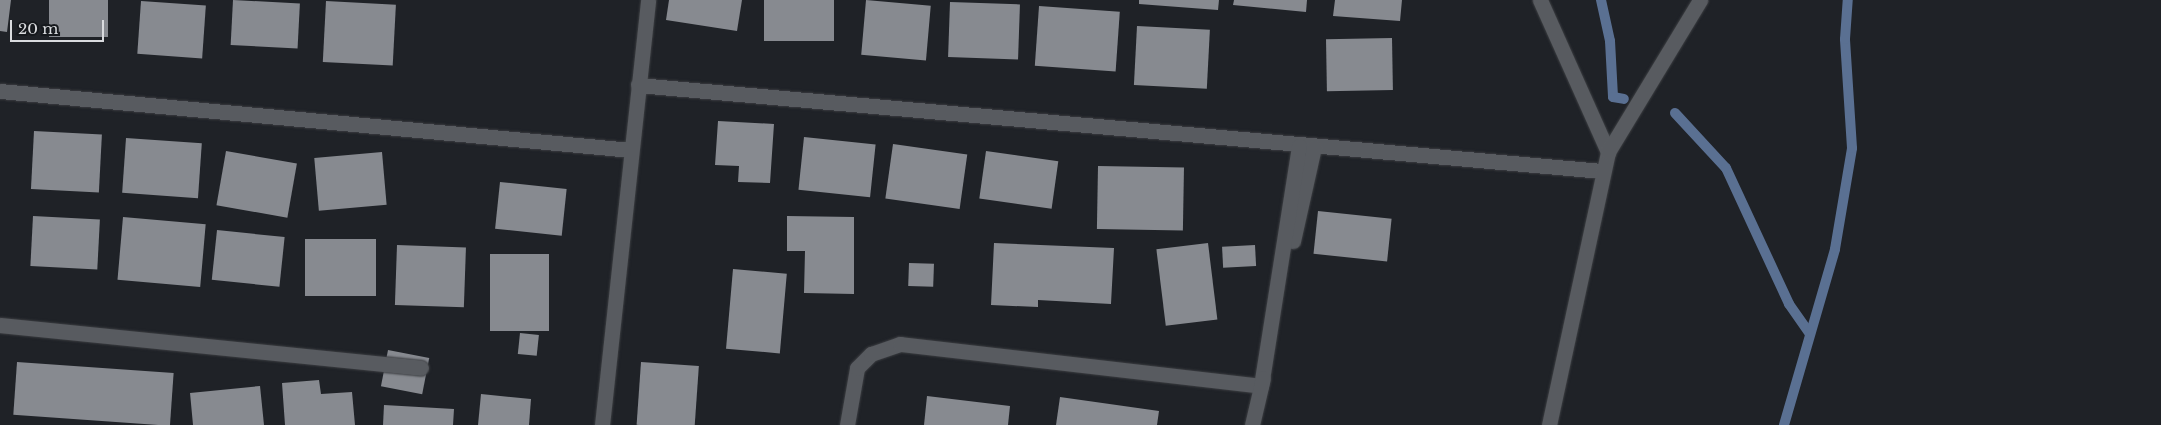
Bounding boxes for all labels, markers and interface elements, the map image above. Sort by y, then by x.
scale bar [12,10,106,42]
text: 20 m [18,19,58,38]

